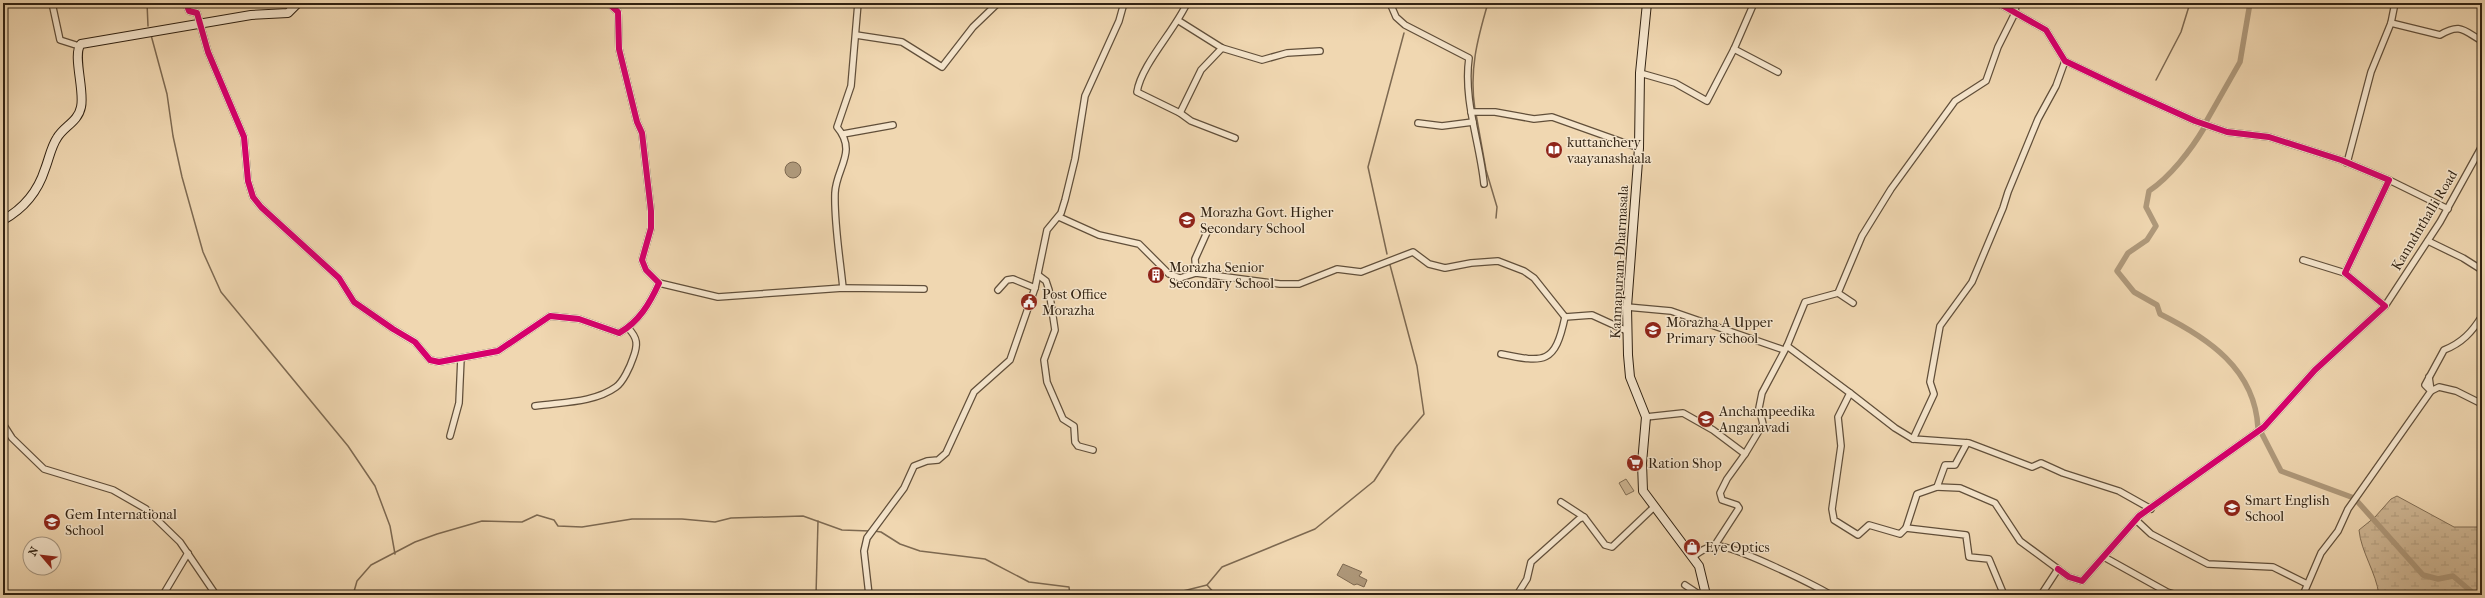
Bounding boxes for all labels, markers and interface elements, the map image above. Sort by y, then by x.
place label: kuttanchery vaayanashaala [1567,134,1652,167]
library icon: kuttanchery vaayanashaala [1544,140,1564,160]
street label: Kanndnthalli Road [2388,167,2461,274]
street label: Kannapuram-Dharmasala [1607,184,1632,339]
place label: Morazha Govt. Higher Secondary School [1200,204,1333,237]
school or university icon: Morazha Govt. Higher Secondary School [1177,210,1197,230]
place label: Morazha Senior Secondary School [1169,259,1274,292]
building icon: Morazha Senior Secondary School [1146,265,1166,285]
place label: Post Office Morazha [1042,286,1107,319]
public building icon: Post Office Morazha [1019,292,1039,312]
place label: Morazha A Upper Primary School [1666,314,1773,347]
school or university icon: Morazha A Upper Primary School [1643,320,1663,340]
place label: Anchampeedika Anganavadi [1718,403,1816,436]
school or university icon: Anchampeedika Anganavadi [1696,409,1716,429]
supermarket icon: Ration Shop [1625,453,1645,473]
place label: Ration Shop [1648,455,1722,472]
place label: Smart English School [2245,492,2330,525]
school or university icon: Smart English School [2222,498,2242,518]
place label: Gem International School [65,506,177,539]
school or university icon: Gem International School [42,512,62,532]
north arrow [22,536,62,576]
shop icon: Eye Optics [1682,537,1702,557]
place label: Eye Optics [1705,539,1770,556]
text: N [26,544,42,558]

